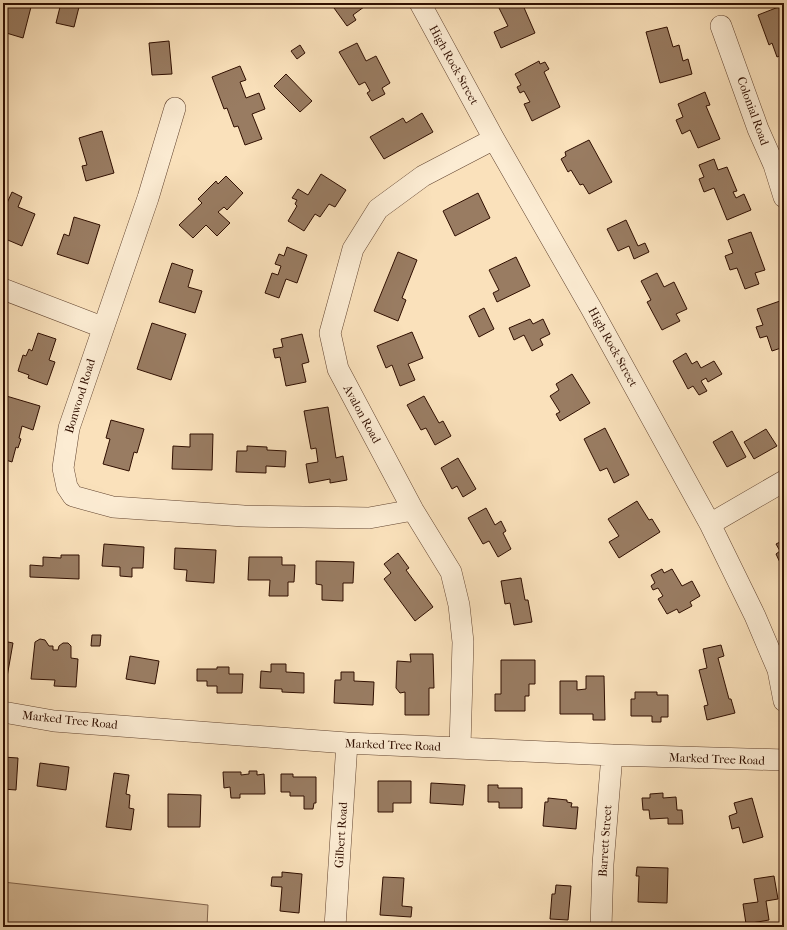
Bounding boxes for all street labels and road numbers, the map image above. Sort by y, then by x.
street label: High Rock Street [426,23,482,108]
street label: Colonial Road [734,75,772,148]
street label: High Rock Street [585,305,641,390]
street label: Bonwood Road [62,357,98,435]
street label: Avalon Road [340,382,384,446]
street label: Marked Tree Road [22,708,119,732]
street label: Marked Tree Road [345,736,442,754]
street label: Marked Tree Road [669,750,766,768]
street label: Gilbert Road [332,801,350,869]
street label: Barrett Street [595,804,615,878]

